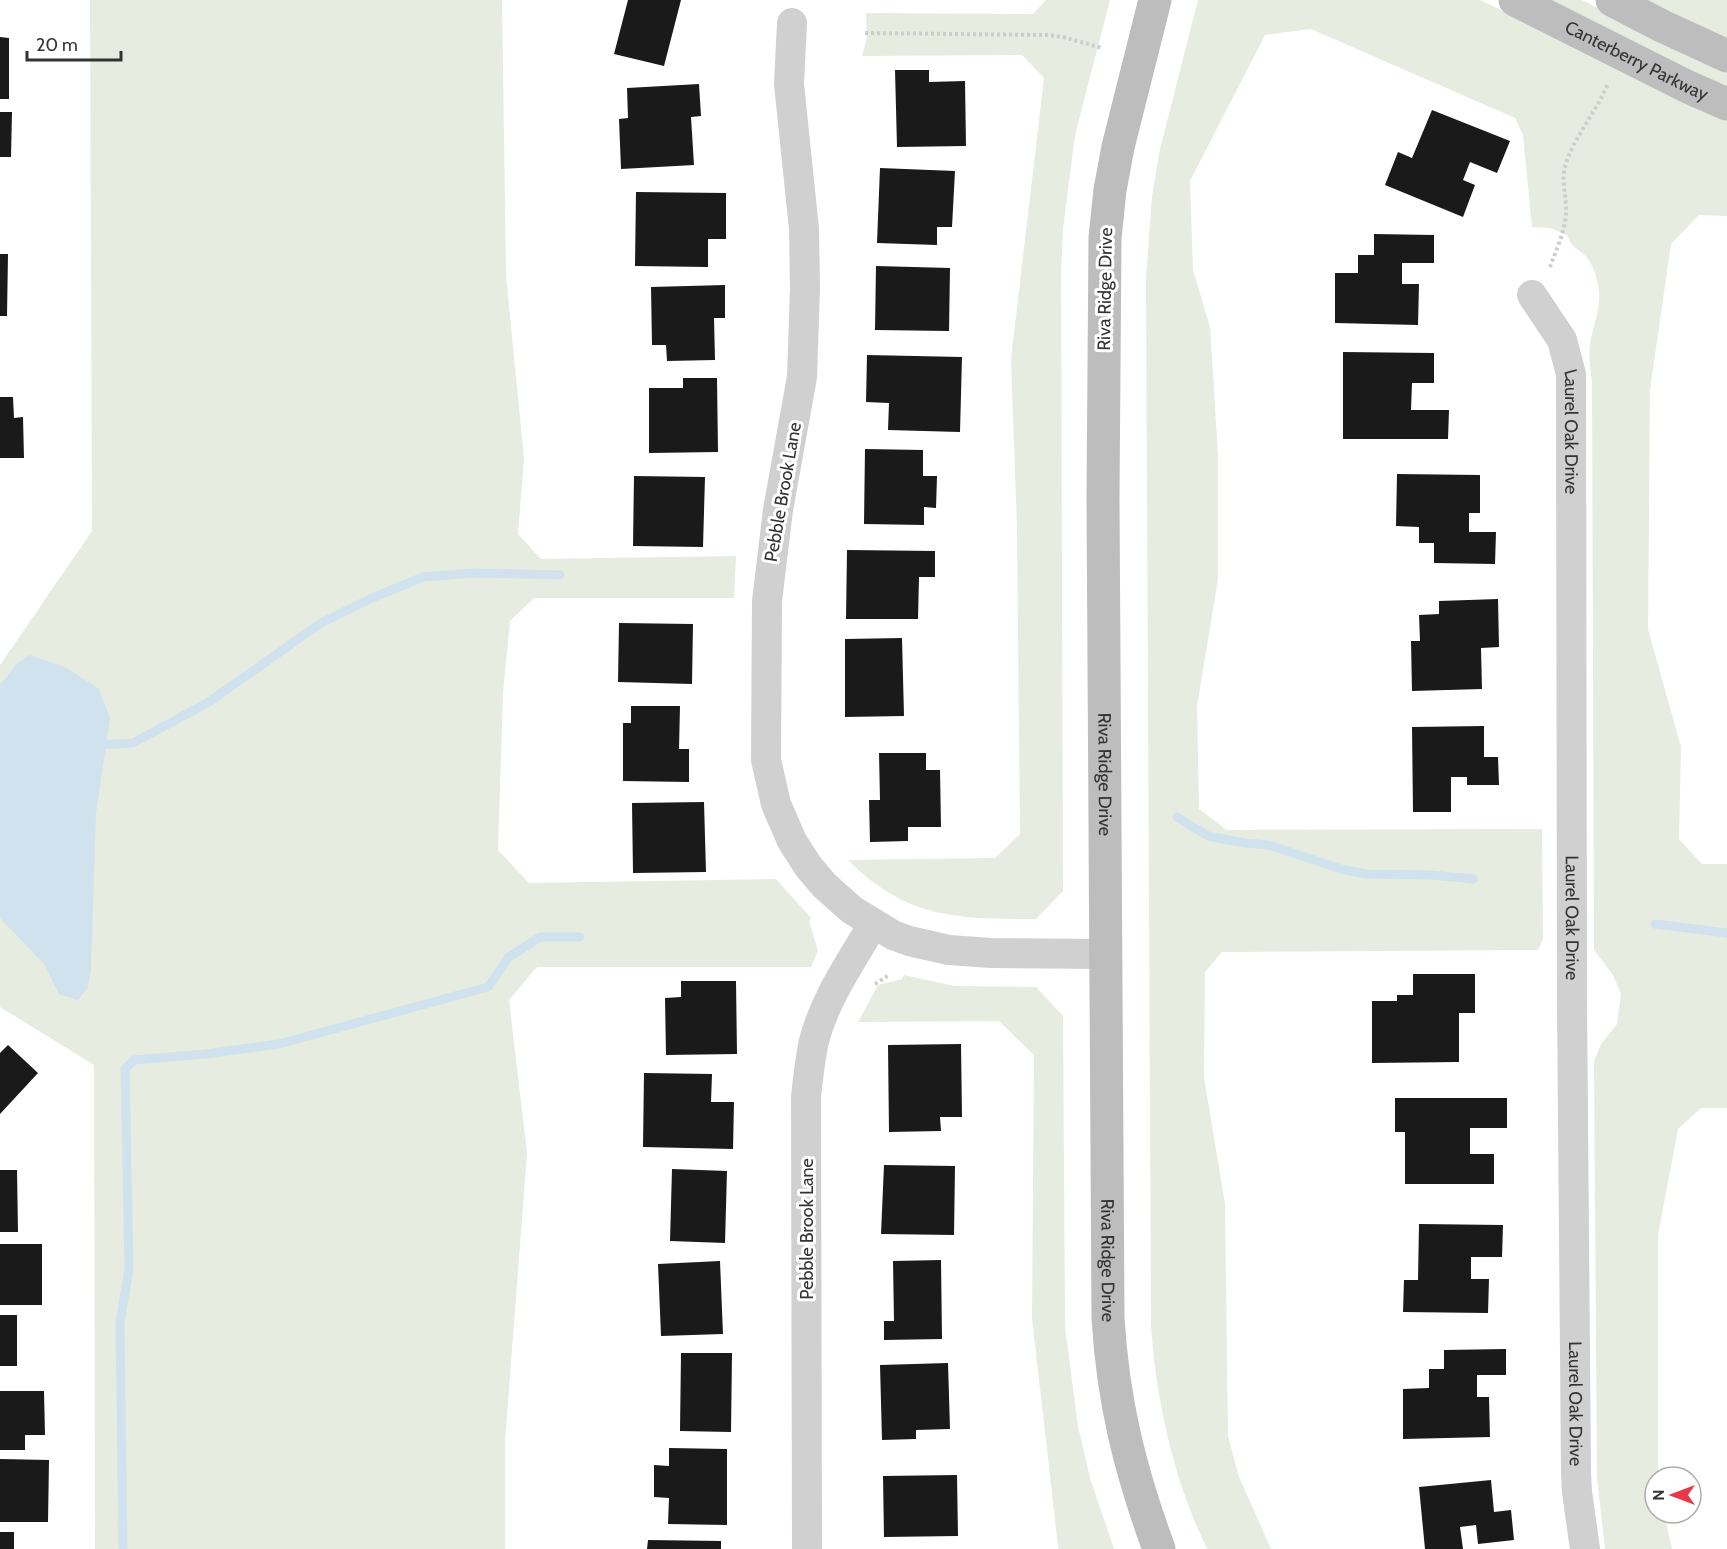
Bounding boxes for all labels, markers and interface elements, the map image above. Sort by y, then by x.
street label: Canterberry Parkway [1561,16,1712,105]
scale bar [27,24,122,62]
text: 20 m [36,34,78,56]
street label: Riva Ridge Drive [1093,227,1117,351]
street label: Laurel Oak Drive [1559,367,1583,494]
street label: Pebble Brook Lane [760,420,806,564]
street label: Riva Ridge Drive [1093,713,1116,836]
street label: Laurel Oak Drive [1561,855,1583,980]
street label: Pebble Brook Lane [796,1158,818,1300]
street label: Riva Ridge Drive [1096,1199,1119,1322]
street label: Laurel Oak Drive [1564,1341,1587,1466]
north arrow [1643,1465,1703,1525]
text: N [1649,1489,1668,1501]

